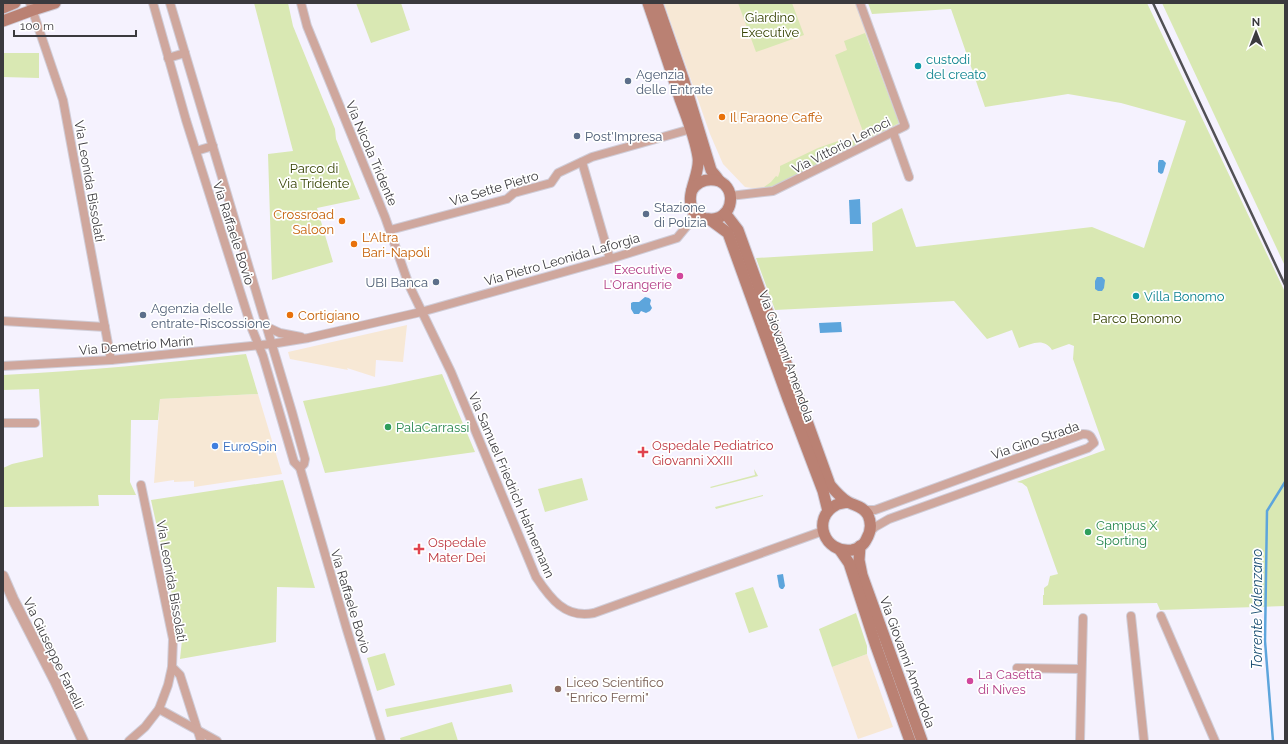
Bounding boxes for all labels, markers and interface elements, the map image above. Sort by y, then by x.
park label: Giardino Executive [741,10,799,40]
scale bar [14,12,136,38]
north arrow [1236,12,1276,52]
text: N [1252,16,1260,29]
text: 100 m [20,19,54,33]
place label: custodi del creato [926,52,987,82]
marker: custodi del creato [913,61,923,71]
place label: Agenzia delle Entrate [636,67,713,97]
marker: Agenzia delle Entrate [623,76,633,86]
street label: Via Nicola Tridente [343,98,401,208]
place label: Il Faraone Caffè [730,110,823,125]
marker: Il Faraone Caffè [717,112,727,122]
street label: Via Vittorio Lenoci [790,114,893,177]
street label: Via Leonida Bissolati [71,119,108,243]
place label: Post'Impresa [585,129,662,144]
marker: Post'Impresa [572,131,582,141]
park label: Parco di Via Tridente [279,161,350,191]
street label: Via Sette Pietro [448,168,541,209]
street label: Via Raffaele Bovio [210,180,257,287]
place label: Stazione di Polizia [654,200,707,230]
place label: Crossroad Saloon [273,207,334,237]
marker: Stazione di Polizia [641,209,651,219]
marker: Crossroad Saloon [337,216,347,226]
place label: L'Altra Bari-Napoli [362,230,430,260]
street label: Via Pietro Leonida Laforgia [483,230,641,289]
marker: L'Altra Bari-Napoli [349,239,359,249]
place label: Executive L'Orangerie [604,262,672,292]
marker: Executive L'Orangerie [675,271,685,281]
place label: UBI Banca [365,275,428,290]
marker: UBI Banca [431,277,441,287]
street label: Via Giovanni Amendola [756,288,817,424]
place label: Villa Bonomo [1144,289,1225,304]
marker: Villa Bonomo [1131,291,1141,301]
place label: Agenzia delle entrate-Riscossione [151,301,270,331]
place label: Cortigiano [298,308,360,323]
marker: Agenzia delle entrate-Riscossione [138,310,148,320]
marker: Cortigiano [285,310,295,320]
park label: Parco Bonomo [1093,311,1182,326]
street label: Via Demetrio Marin [78,333,194,358]
street label: Via Samuel Friedrich Hahnemann [466,390,558,580]
street label: Via Gino Strada [989,418,1081,463]
place label: PalaCarrassi [396,420,469,435]
marker: PalaCarrassi [383,422,393,432]
place label: Ospedale Pediatrico Giovanni XXIII [652,438,774,468]
place label: EuroSpin [223,439,277,454]
marker: EuroSpin [210,441,220,451]
marker: Ospedale Pediatrico Giovanni XXIII [637,446,649,458]
place label: Campus X Sporting [1096,518,1158,548]
street label: Via Leonida Bissolati [153,519,190,643]
marker: Campus X Sporting [1083,527,1093,537]
place label: Ospedale Mater Dei [428,535,486,565]
marker: Ospedale Mater Dei [413,543,425,555]
street label: Via Raffaele Bovio [328,547,374,655]
water label: Torrente Valenzano [1249,549,1265,669]
street label: Via Giovanni Amendola [877,594,938,730]
street label: Via Giuseppe Fanelli [20,595,87,711]
place label: La Casetta di Nives [978,667,1042,697]
place label: Liceo Scientifico "Enrico Fermi" [566,675,664,705]
marker: La Casetta di Nives [965,676,975,686]
marker: Liceo Scientifico "Enrico Fermi" [553,684,563,694]

